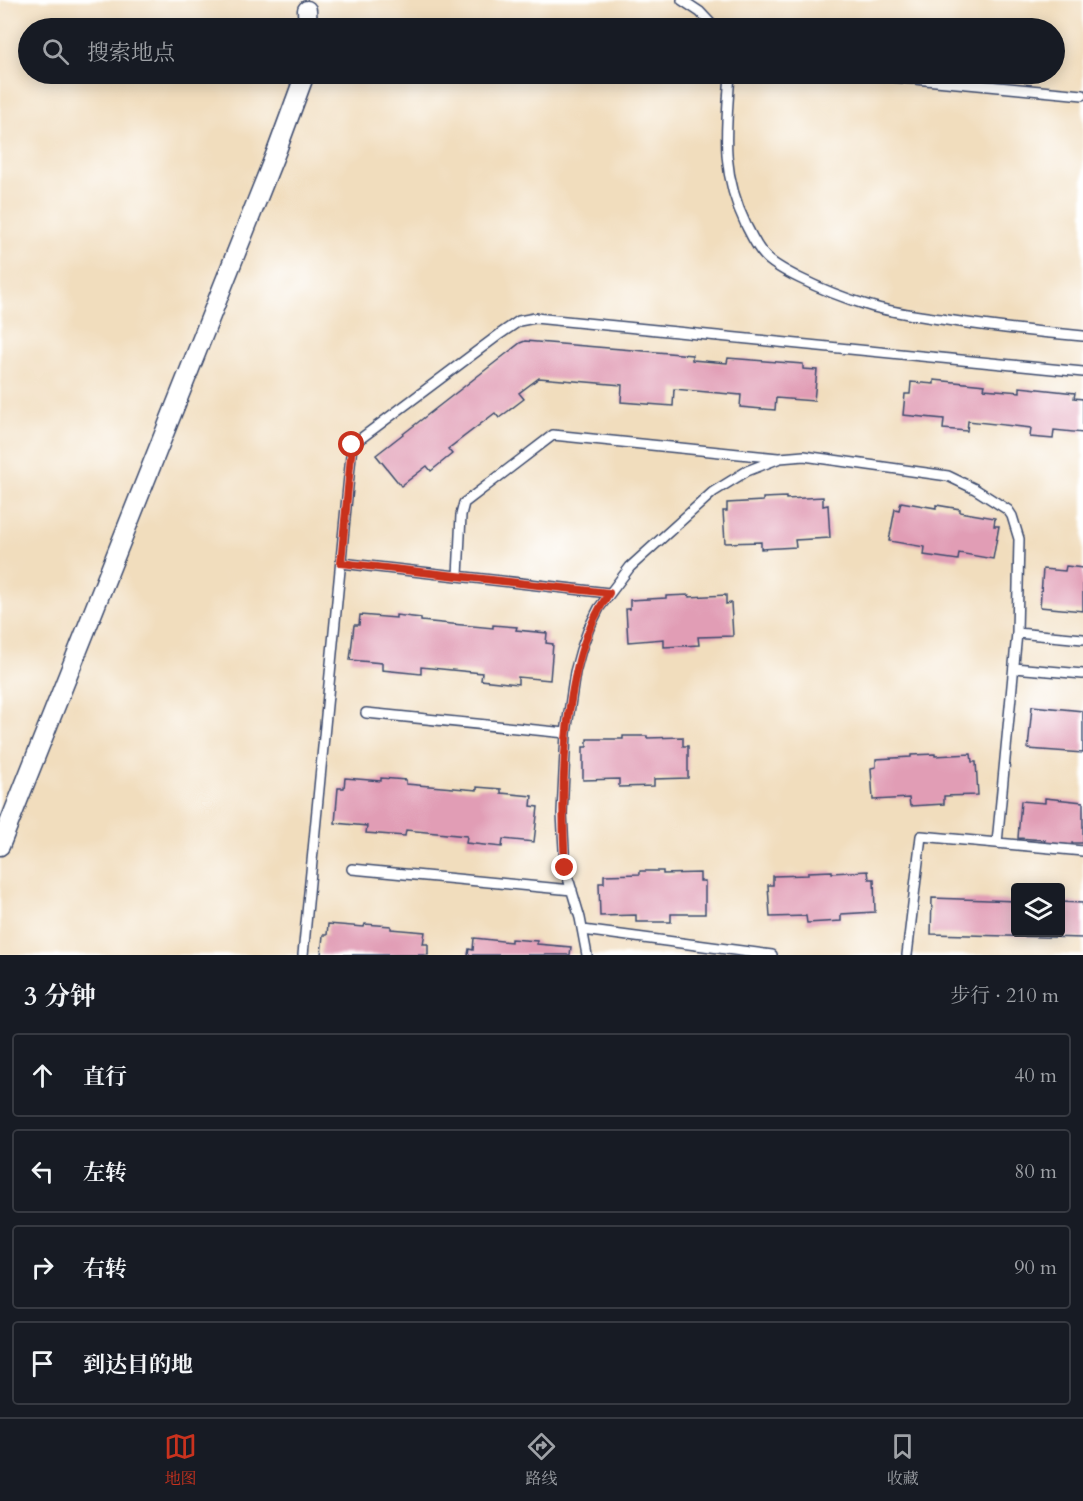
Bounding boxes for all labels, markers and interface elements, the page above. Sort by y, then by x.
search box [18,18,1065,84]
icon: search [39,35,72,68]
text: 搜索地点 [87,38,175,68]
route start [338,431,364,457]
route end [551,854,577,880]
map controls [1011,883,1065,937]
button: layers [1011,883,1065,937]
text: 3 分钟 [24,979,96,1014]
text: 步行 · 210 m [950,982,1059,1009]
icon: ahead [26,1059,59,1092]
text: 直行 [83,1062,127,1092]
text: 40 m [1014,1062,1057,1089]
icon: left [26,1155,59,1188]
text: 左转 [83,1158,127,1188]
text: 80 m [1014,1158,1057,1185]
icon: right [26,1251,59,1284]
text: 右转 [83,1254,127,1284]
text: 90 m [1014,1254,1057,1281]
icon: arrive [26,1347,59,1380]
text: 到达目的地 [83,1350,193,1380]
tab: 地图 [164,1430,197,1490]
tab: 路线 [525,1430,558,1490]
tab: 收藏 [886,1430,919,1490]

